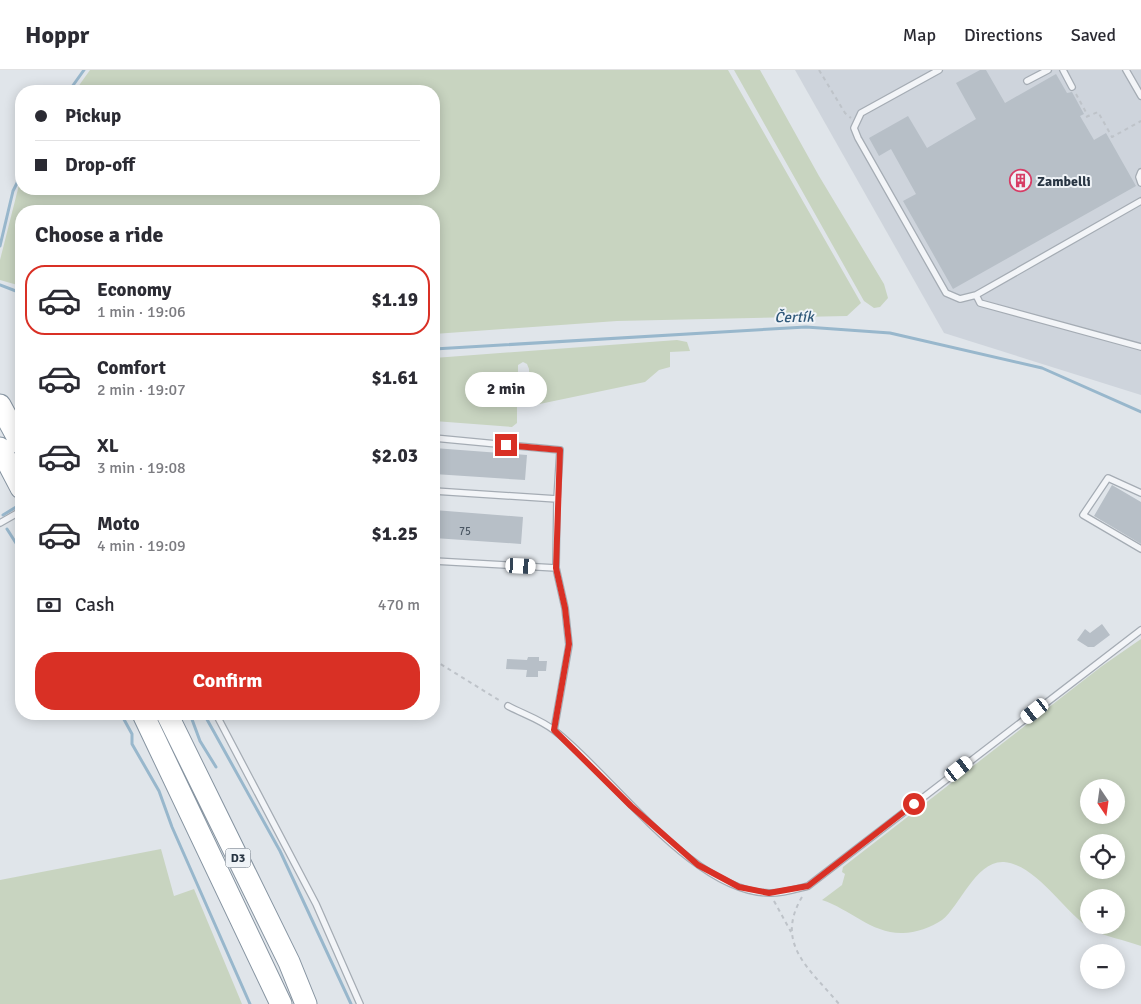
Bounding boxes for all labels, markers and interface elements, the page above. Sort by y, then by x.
text: Hoppr [25,20,89,50]
text: Map [903,24,936,46]
text: Directions [964,24,1043,46]
text: Saved [1071,24,1116,46]
text: Pickup [65,104,121,128]
text: Drop-off [65,153,135,177]
building icon: Zambelli [1009,169,1033,193]
place label: Zambelli [1037,173,1091,190]
text: Choose a ride [35,221,163,248]
icon: car [37,278,82,323]
text: Economy [97,278,171,302]
text: $1.19 [372,288,418,312]
text: 1 min · 19:06 [97,302,186,322]
water label: Čertík [774,308,815,326]
icon: car [37,356,82,401]
text: Comfort [97,356,166,380]
text: $1.61 [372,366,418,390]
callout: 2 min [465,372,547,408]
text: 2 min [487,379,525,399]
text: 2 min · 19:07 [97,380,186,400]
icon: car [37,434,82,479]
text: XL [97,434,119,458]
route end [495,434,517,456]
text: $2.03 [372,444,418,468]
text: 3 min · 19:08 [97,458,186,478]
icon: car [37,512,82,557]
text: Moto [97,512,140,536]
text: $1.25 [372,522,418,546]
house number: 75 [459,525,471,538]
text: 4 min · 19:09 [97,536,186,556]
car [505,558,536,574]
icon: cash [35,591,63,619]
text: Cash [75,593,115,617]
text: 470 m [378,595,420,615]
button: Confirm [35,652,420,710]
car [1018,696,1051,726]
car [942,754,975,784]
north arrow [1080,779,1125,824]
map controls [1080,779,1125,989]
route start [903,793,925,815]
button: locate [1080,834,1125,879]
road number: D3 [226,848,250,868]
button: + [1080,889,1125,934]
button: − [1080,944,1125,989]

